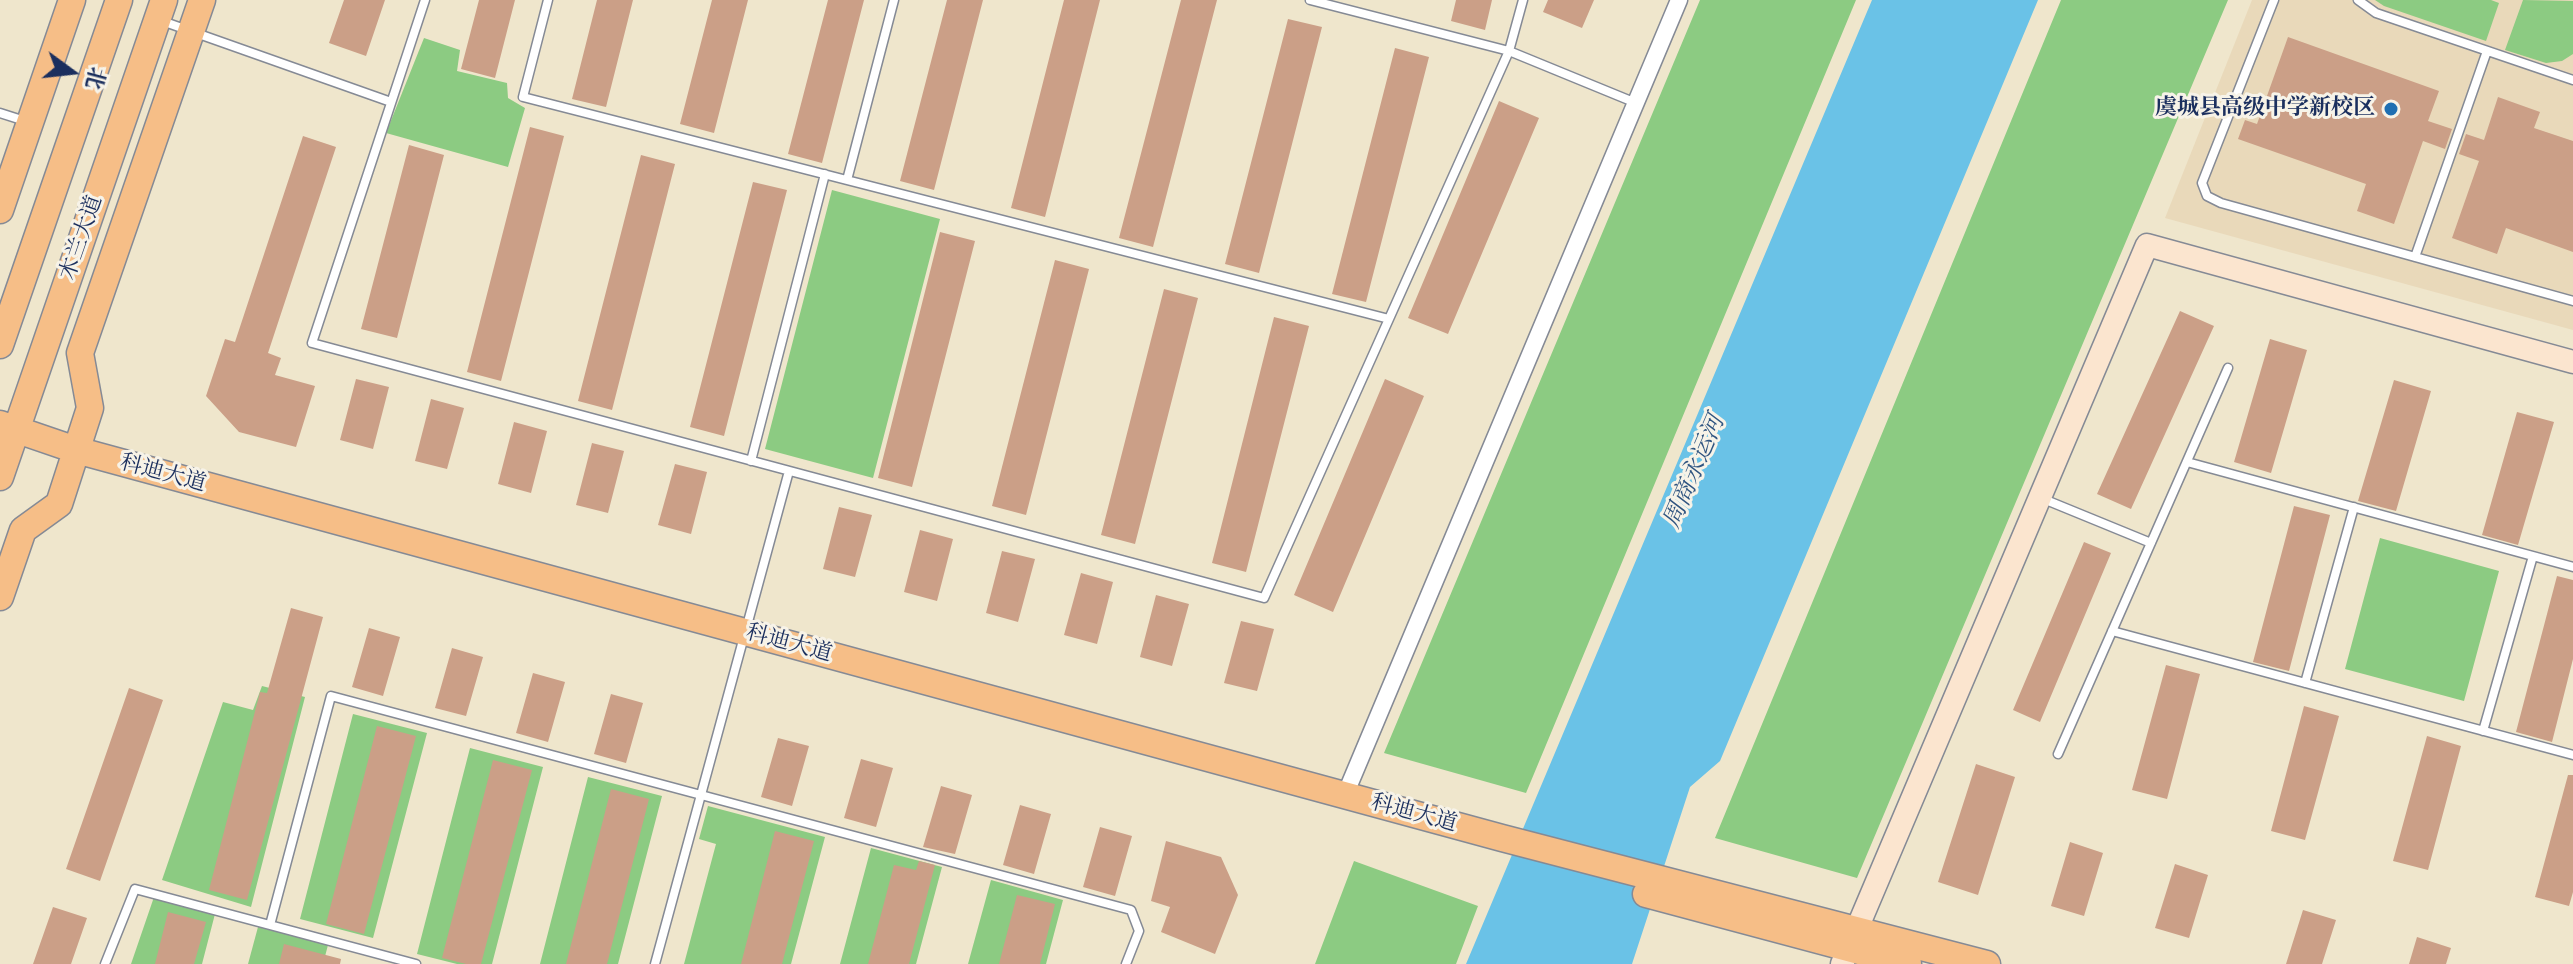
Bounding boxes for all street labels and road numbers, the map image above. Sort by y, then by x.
street label: 木兰大道 [55,192,109,284]
street label: 科迪大道 [117,450,209,498]
street label: 科迪大道 [743,620,835,668]
street label: 科迪大道 [1368,790,1460,838]

